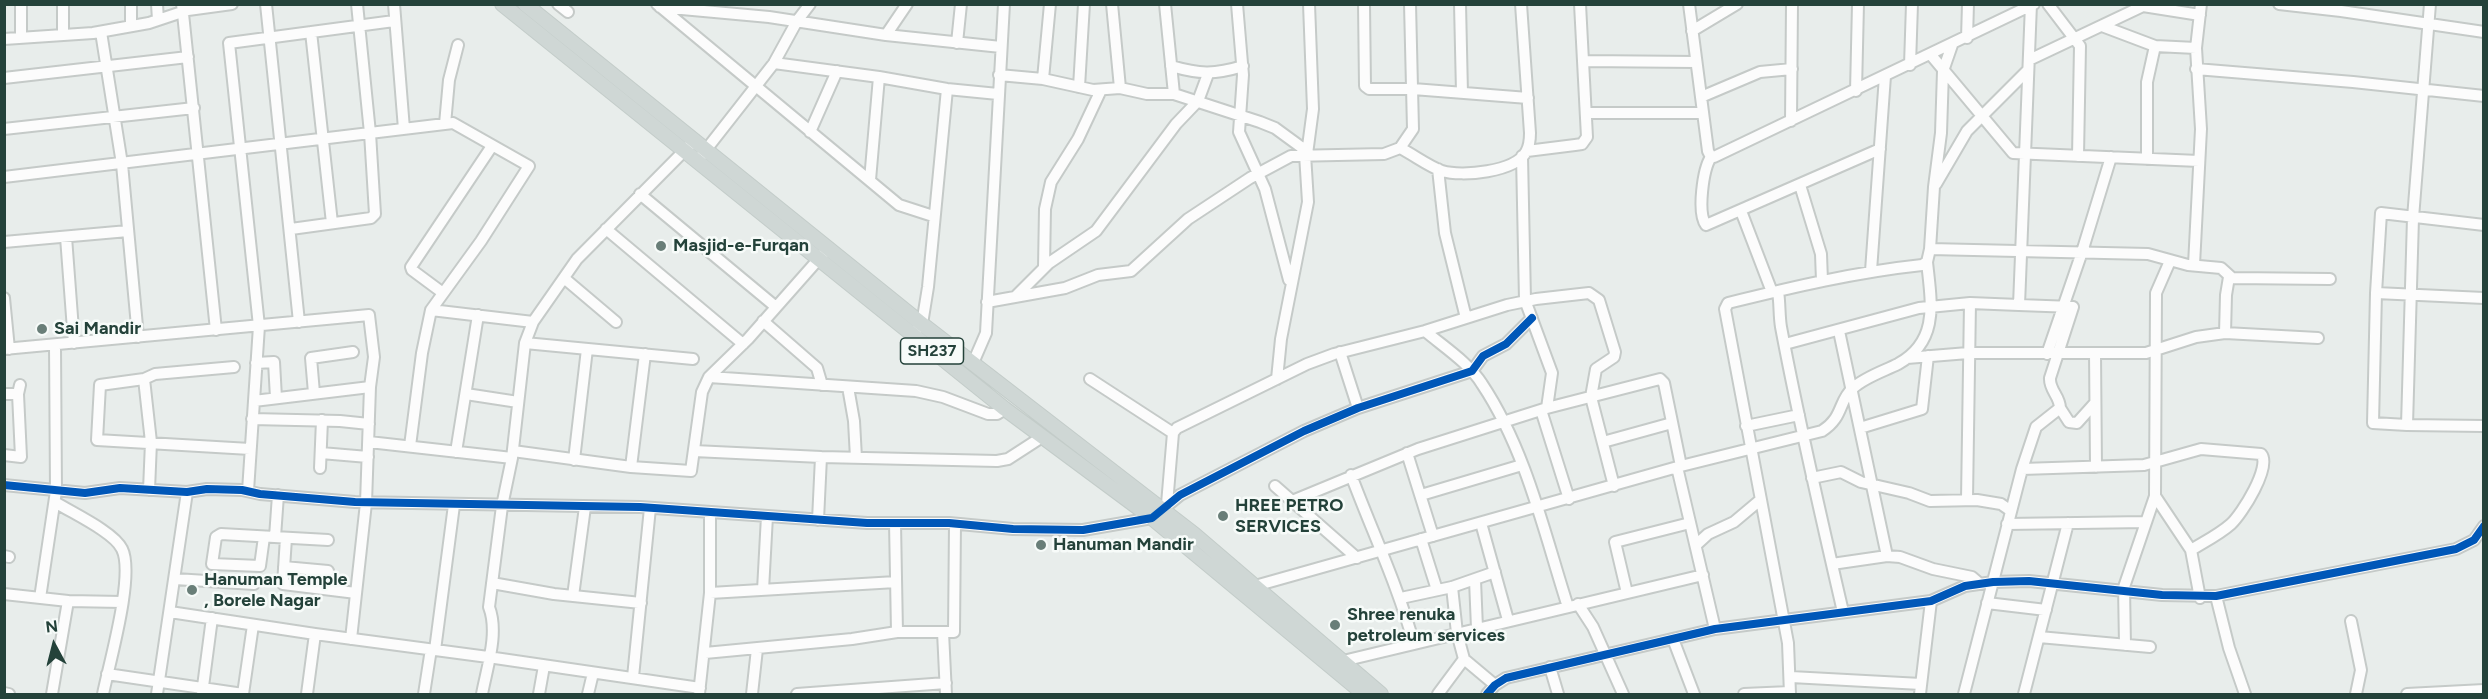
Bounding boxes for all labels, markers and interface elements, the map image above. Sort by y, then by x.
place label: Masjid-e-Furqan [673,235,809,257]
marker: Masjid-e-Furqan [654,239,668,253]
place label: Sai Mandir [54,318,141,340]
marker: Sai Mandir [35,322,49,336]
road number: SH237 [900,338,964,364]
place label: HREE PETRO SERVICES [1235,495,1343,538]
marker: HREE PETRO SERVICES [1216,509,1230,523]
place label: Hanuman Mandir [1053,534,1194,556]
marker: Hanuman Mandir [1034,538,1048,552]
place label: Hanuman Temple , Borele Nagar [204,569,348,612]
marker: Hanuman Temple , Borele Nagar [185,583,199,597]
place label: Shree renuka petroleum services [1347,604,1505,646]
north arrow [24,615,84,675]
text: N [44,616,59,637]
marker: Shree renuka petroleum services [1328,618,1342,632]

